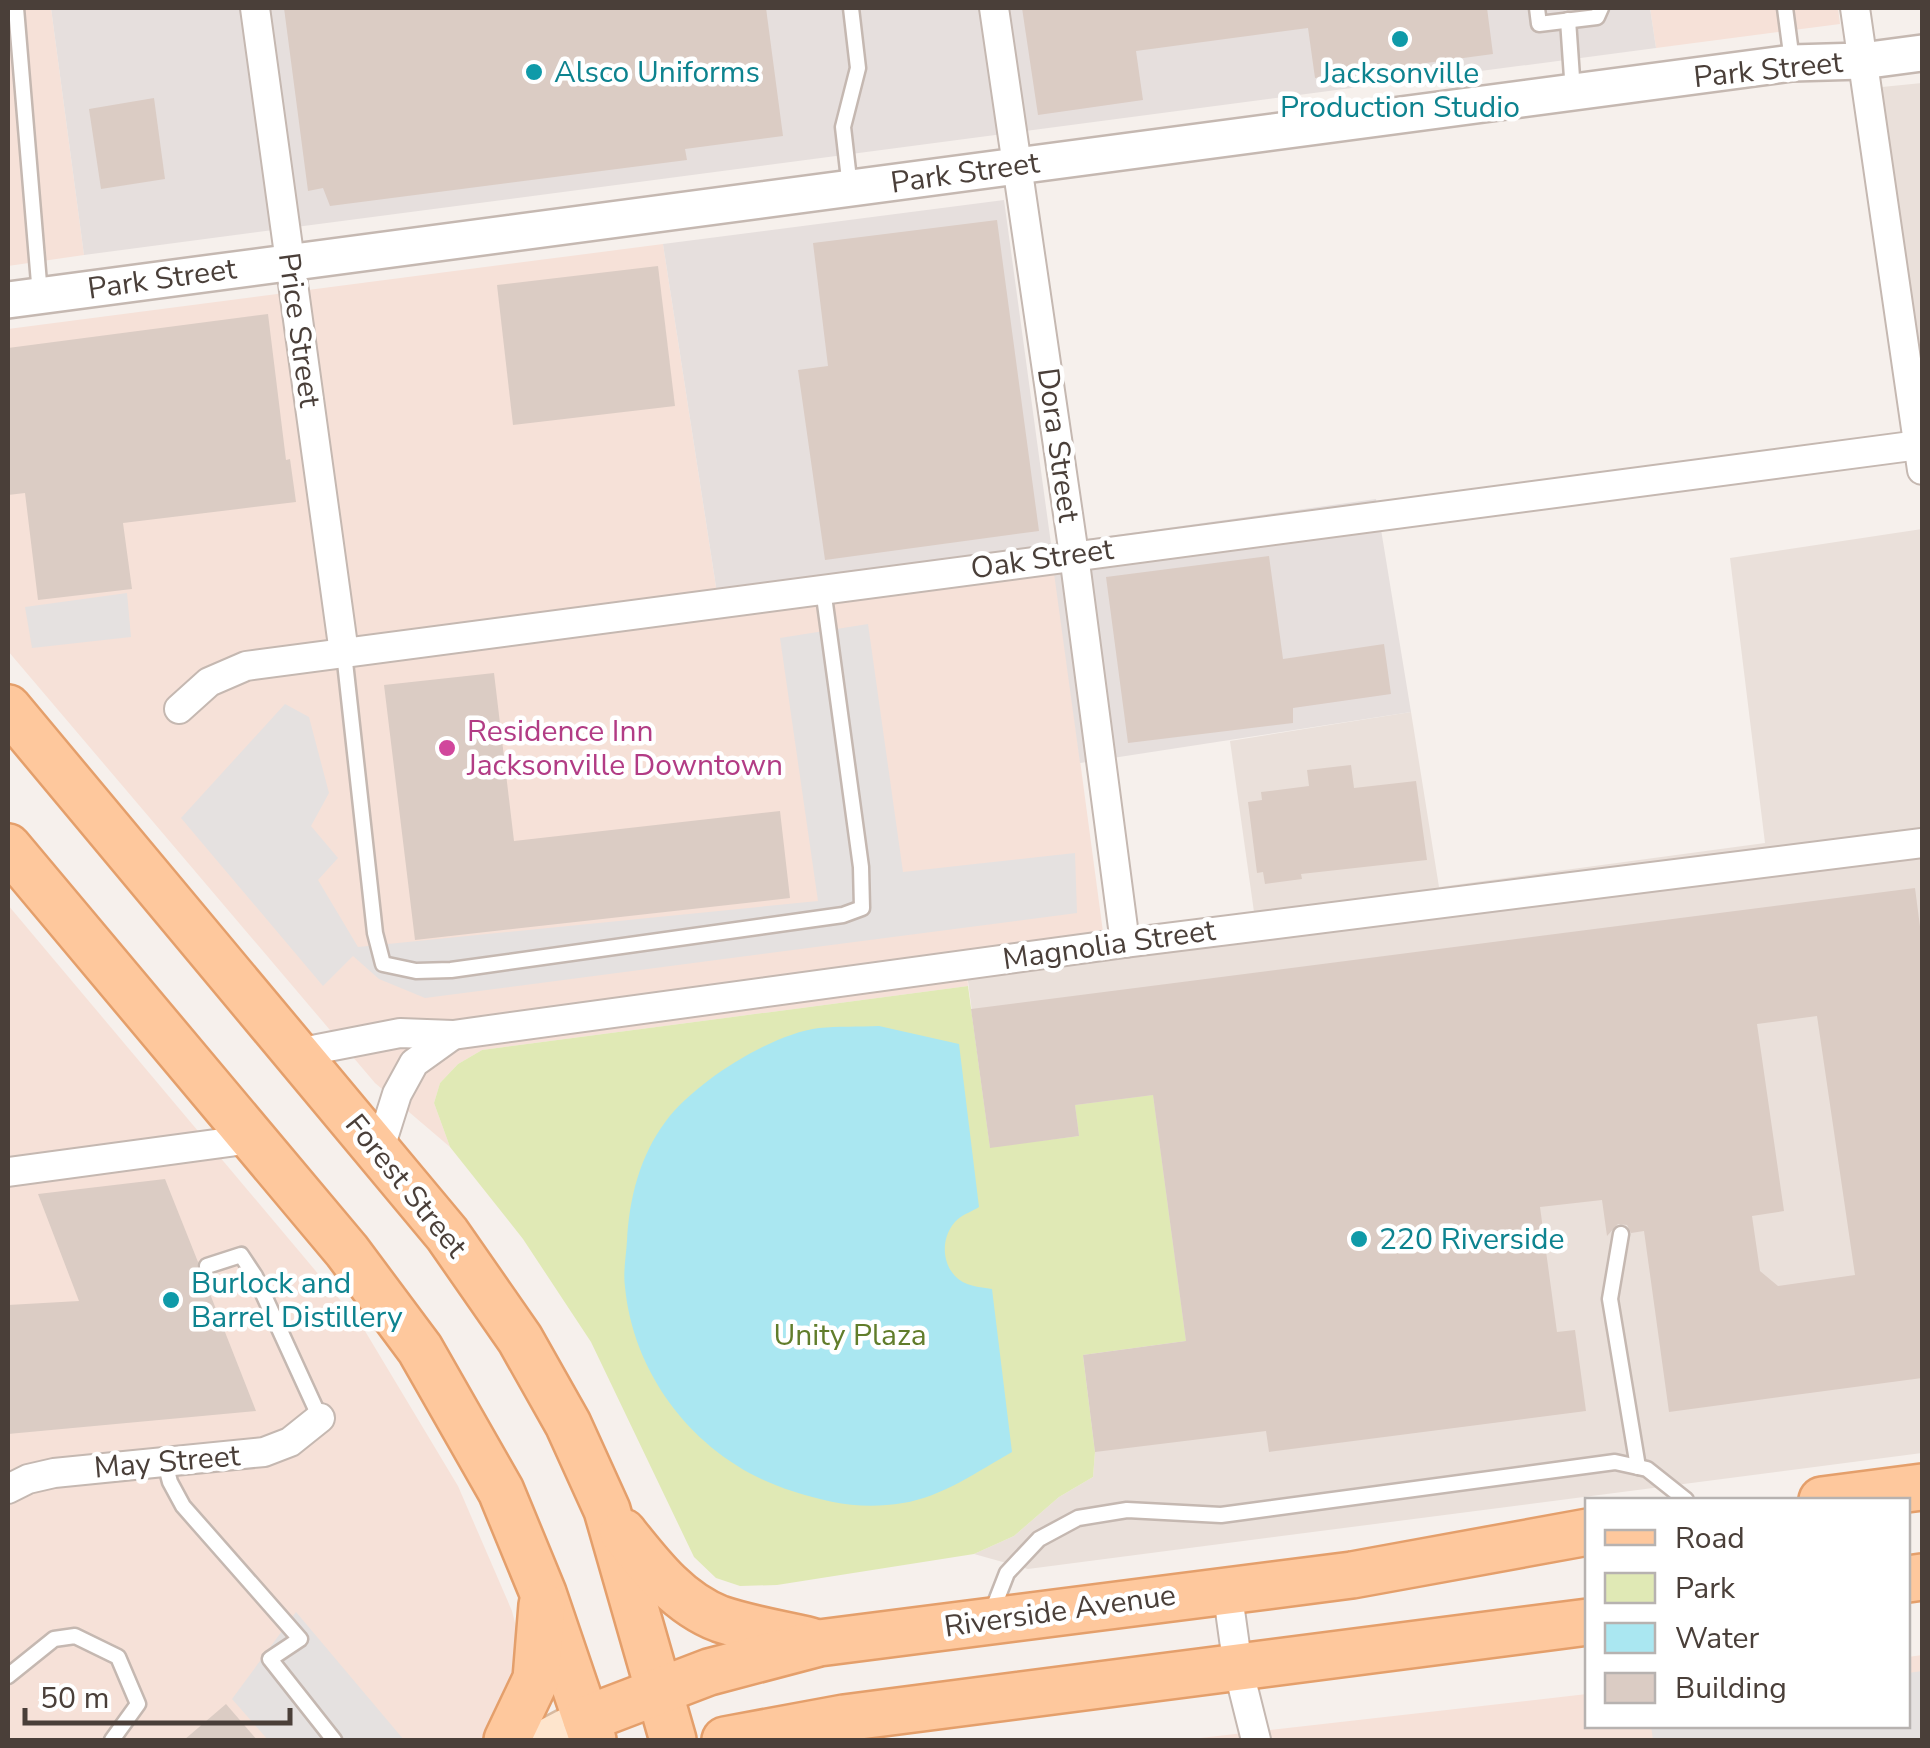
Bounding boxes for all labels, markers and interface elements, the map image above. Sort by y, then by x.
marker: Jacksonville Production Studio [1389,28,1411,50]
street label: Park Street [1692,42,1845,98]
place label: Alsco Uniforms [554,52,760,93]
place label: Jacksonville Production Studio [1280,53,1520,128]
marker: Alsco Uniforms [523,61,545,83]
street label: Park Street [888,142,1042,204]
street label: Park Street [85,248,239,310]
street label: Price Street [268,250,330,410]
street label: Dora Street [1027,365,1089,525]
street label: Oak Street [968,529,1116,589]
place label: Residence Inn Jacksonville Downtown [466,711,783,786]
marker: Residence Inn Jacksonville Downtown [436,737,458,759]
street label: Magnolia Street [1000,910,1218,980]
street label: Forest Street [336,1106,477,1267]
place label: 220 Riverside [1379,1219,1564,1260]
marker: 220 Riverside [1348,1228,1370,1250]
place label: Burlock and Barrel Distillery [191,1263,403,1338]
marker: Burlock and Barrel Distillery [160,1289,182,1311]
park label: Unity Plaza [773,1315,927,1356]
street label: May Street [92,1435,242,1489]
legend [1585,1498,1910,1728]
text: Road [1675,1518,1745,1559]
text: Park [1675,1568,1736,1609]
street label: Riverside Avenue [942,1574,1178,1648]
text: Water [1675,1618,1760,1659]
scale bar [25,1663,290,1725]
text: Building [1675,1668,1787,1709]
text: 50 m [40,1678,109,1719]

